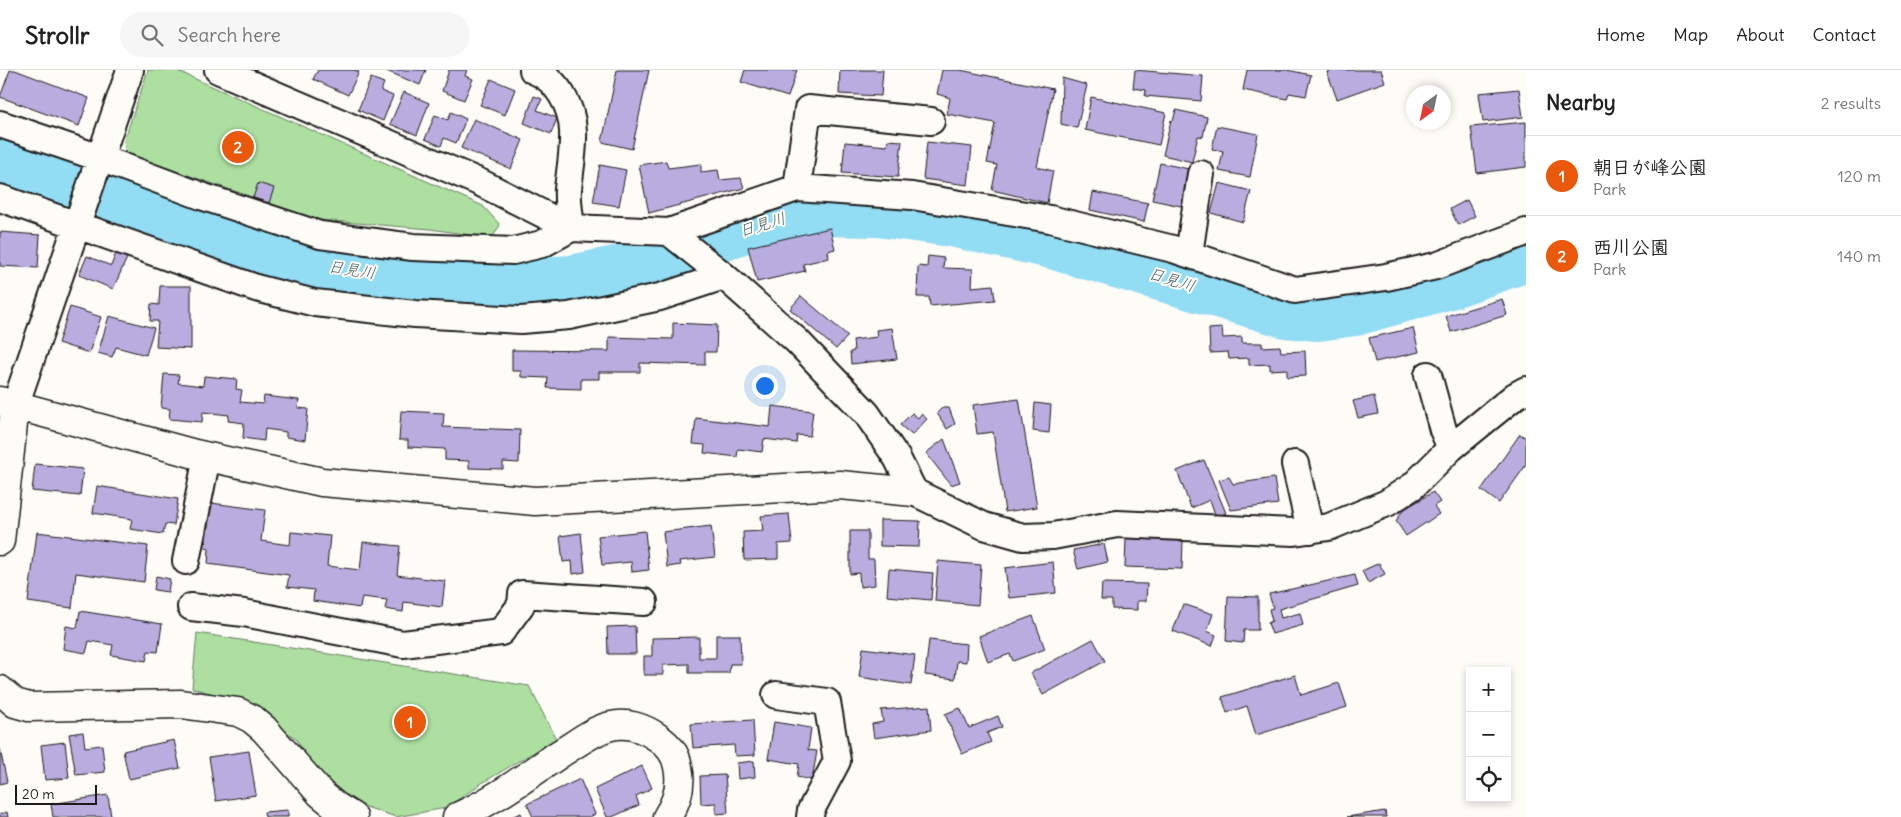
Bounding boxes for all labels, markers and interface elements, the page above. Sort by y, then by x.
search box [120,12,470,57]
text: Strollr [25,20,90,50]
icon: search [138,21,166,49]
text: Search here [178,23,281,47]
text: Home [1597,23,1645,46]
text: Map [1673,23,1708,46]
text: About [1736,23,1784,46]
text: Contact [1812,23,1876,46]
north arrow [1406,85,1451,130]
text: Nearby [1546,89,1616,116]
text: 2 results [1821,93,1881,113]
pin: 2 [222,128,254,166]
text: 朝日が峰公園 [1593,155,1707,179]
text: 1 [1559,166,1565,186]
text: 120 m [1838,166,1881,186]
text: Park [1593,179,1626,199]
water label: 日見川 [736,207,788,241]
text: 西川公園 [1593,235,1669,259]
text: 2 [1558,246,1566,266]
text: 140 m [1837,246,1881,266]
water label: 日見川 [327,255,377,283]
text: Park [1593,259,1626,279]
water label: 日見川 [1146,262,1198,296]
your location [752,373,778,399]
map controls [1466,667,1511,802]
button: + [1466,667,1511,712]
pin: 1 [394,703,426,741]
button: − [1466,712,1511,757]
button: locate [1466,757,1511,802]
scale bar [15,782,98,805]
text: 20 m [22,785,55,803]

